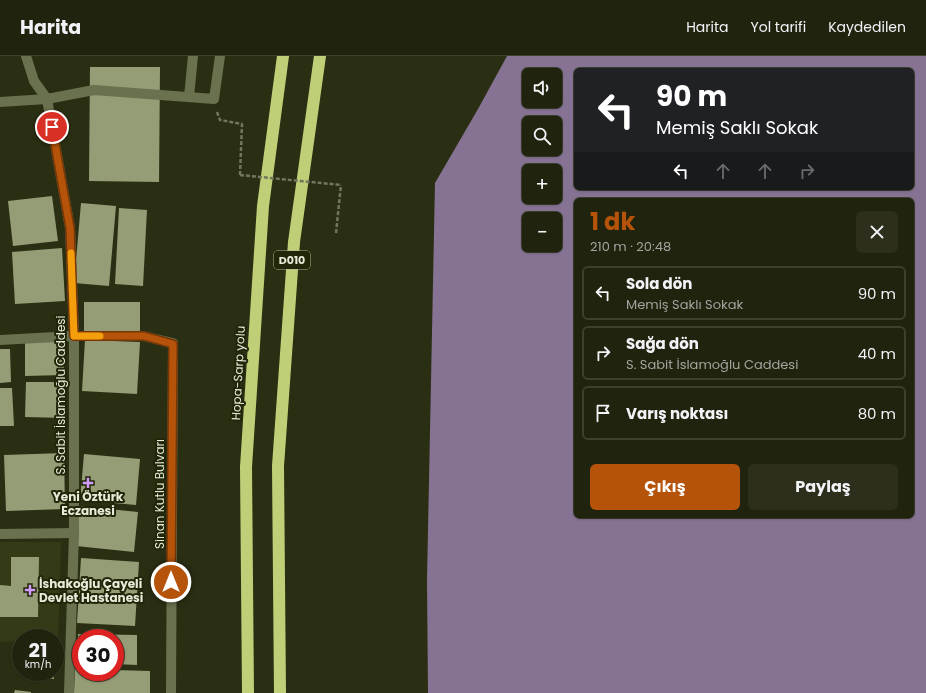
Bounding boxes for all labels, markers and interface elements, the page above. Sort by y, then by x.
text: Harita [20,14,81,41]
text: Harita [686,17,729,37]
text: Yol tarifi [751,17,806,37]
text: Kaydedilen [828,17,906,37]
map controls [522,68,562,252]
button: sound [522,68,562,108]
text: 90 m [656,77,727,116]
icon: left [590,84,642,136]
pin [35,110,69,144]
text: Memiş Saklı Sokak [656,115,818,140]
icon: arrive [41,116,63,138]
button: search [522,116,562,156]
icon: left [670,160,692,182]
icon: ahead [712,160,734,182]
icon: ahead [754,160,776,182]
icon: right [796,160,818,182]
button: + [522,164,562,204]
text: 1 dk [590,205,635,238]
button: close [856,211,898,253]
button: − [522,212,562,252]
text: 210 m · 20:48 [590,237,671,256]
road number: D010 [274,251,310,269]
text: Sola dön [626,273,692,294]
icon: left [592,282,614,304]
text: 90 m [858,283,896,304]
text: Memiş Saklı Sokak [626,295,743,314]
street label: S. Sabit İslamoğlu Caddesi [52,315,69,475]
street label: Hopa-Sarp yolu [227,325,249,421]
text: Sağa dön [626,333,699,354]
icon: right [592,342,614,364]
text: 40 m [858,343,896,364]
text: S. Sabit İslamoğlu Caddesi [626,355,798,374]
icon: arrive [592,402,614,424]
text: Varış noktası [626,403,728,424]
text: 80 m [858,403,896,424]
street label: Sinan Kutlu Bulvarı [151,439,168,549]
button: Çıkış [590,464,740,510]
button: Paylaş [748,464,898,510]
marker: Yeni Öztürk Eczanesi [83,478,93,488]
place label: Yeni Öztürk Eczanesi [53,488,124,519]
position arrow [150,561,192,603]
place label: İshakoğlu Çayeli Devlet Hastanesi [39,575,143,606]
marker: İshakoğlu Çayeli Devlet Hastanesi [24,584,36,596]
speed limit sign: 30 [72,629,124,681]
text: 21 [29,636,47,664]
text: km/h [25,657,51,672]

